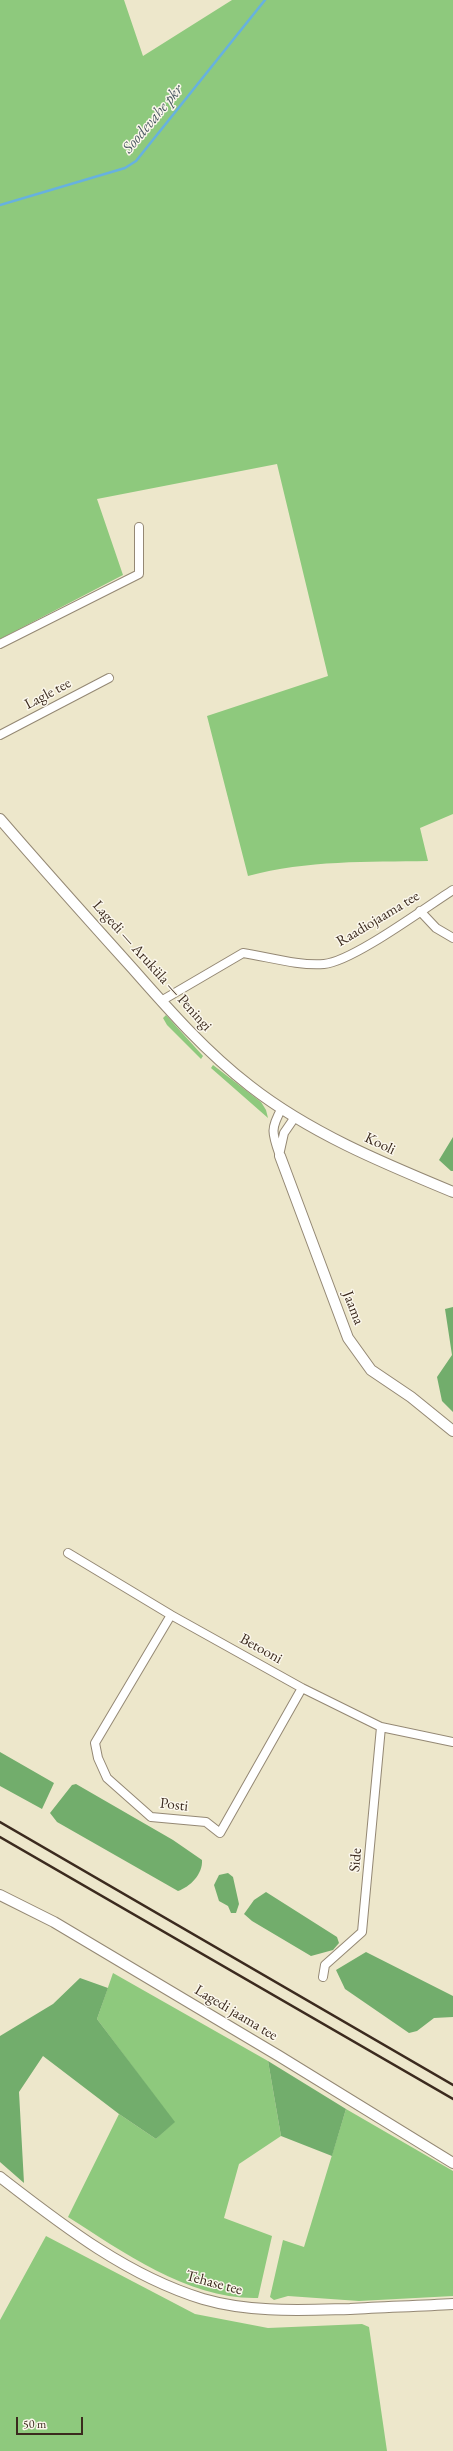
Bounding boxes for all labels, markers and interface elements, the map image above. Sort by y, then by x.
water label: Soodevahe pkr [119,81,187,157]
street label: Lagle tee [22,674,74,714]
street label: Raadiojaama tee [333,887,423,951]
street label: Lagedi — Aruküla — Peningi [89,897,215,1035]
street label: Kooli [362,1129,398,1159]
street label: Jaama [338,1289,368,1327]
street label: Betooni [237,1630,285,1668]
street label: Posti [159,1795,189,1815]
street label: Side [346,1847,366,1873]
street label: Lagedi jaama tee [191,1981,281,2045]
street label: Tehase tee [184,2267,244,2299]
scale bar [18,2409,85,2435]
text: 50 m [23,2416,46,2432]

